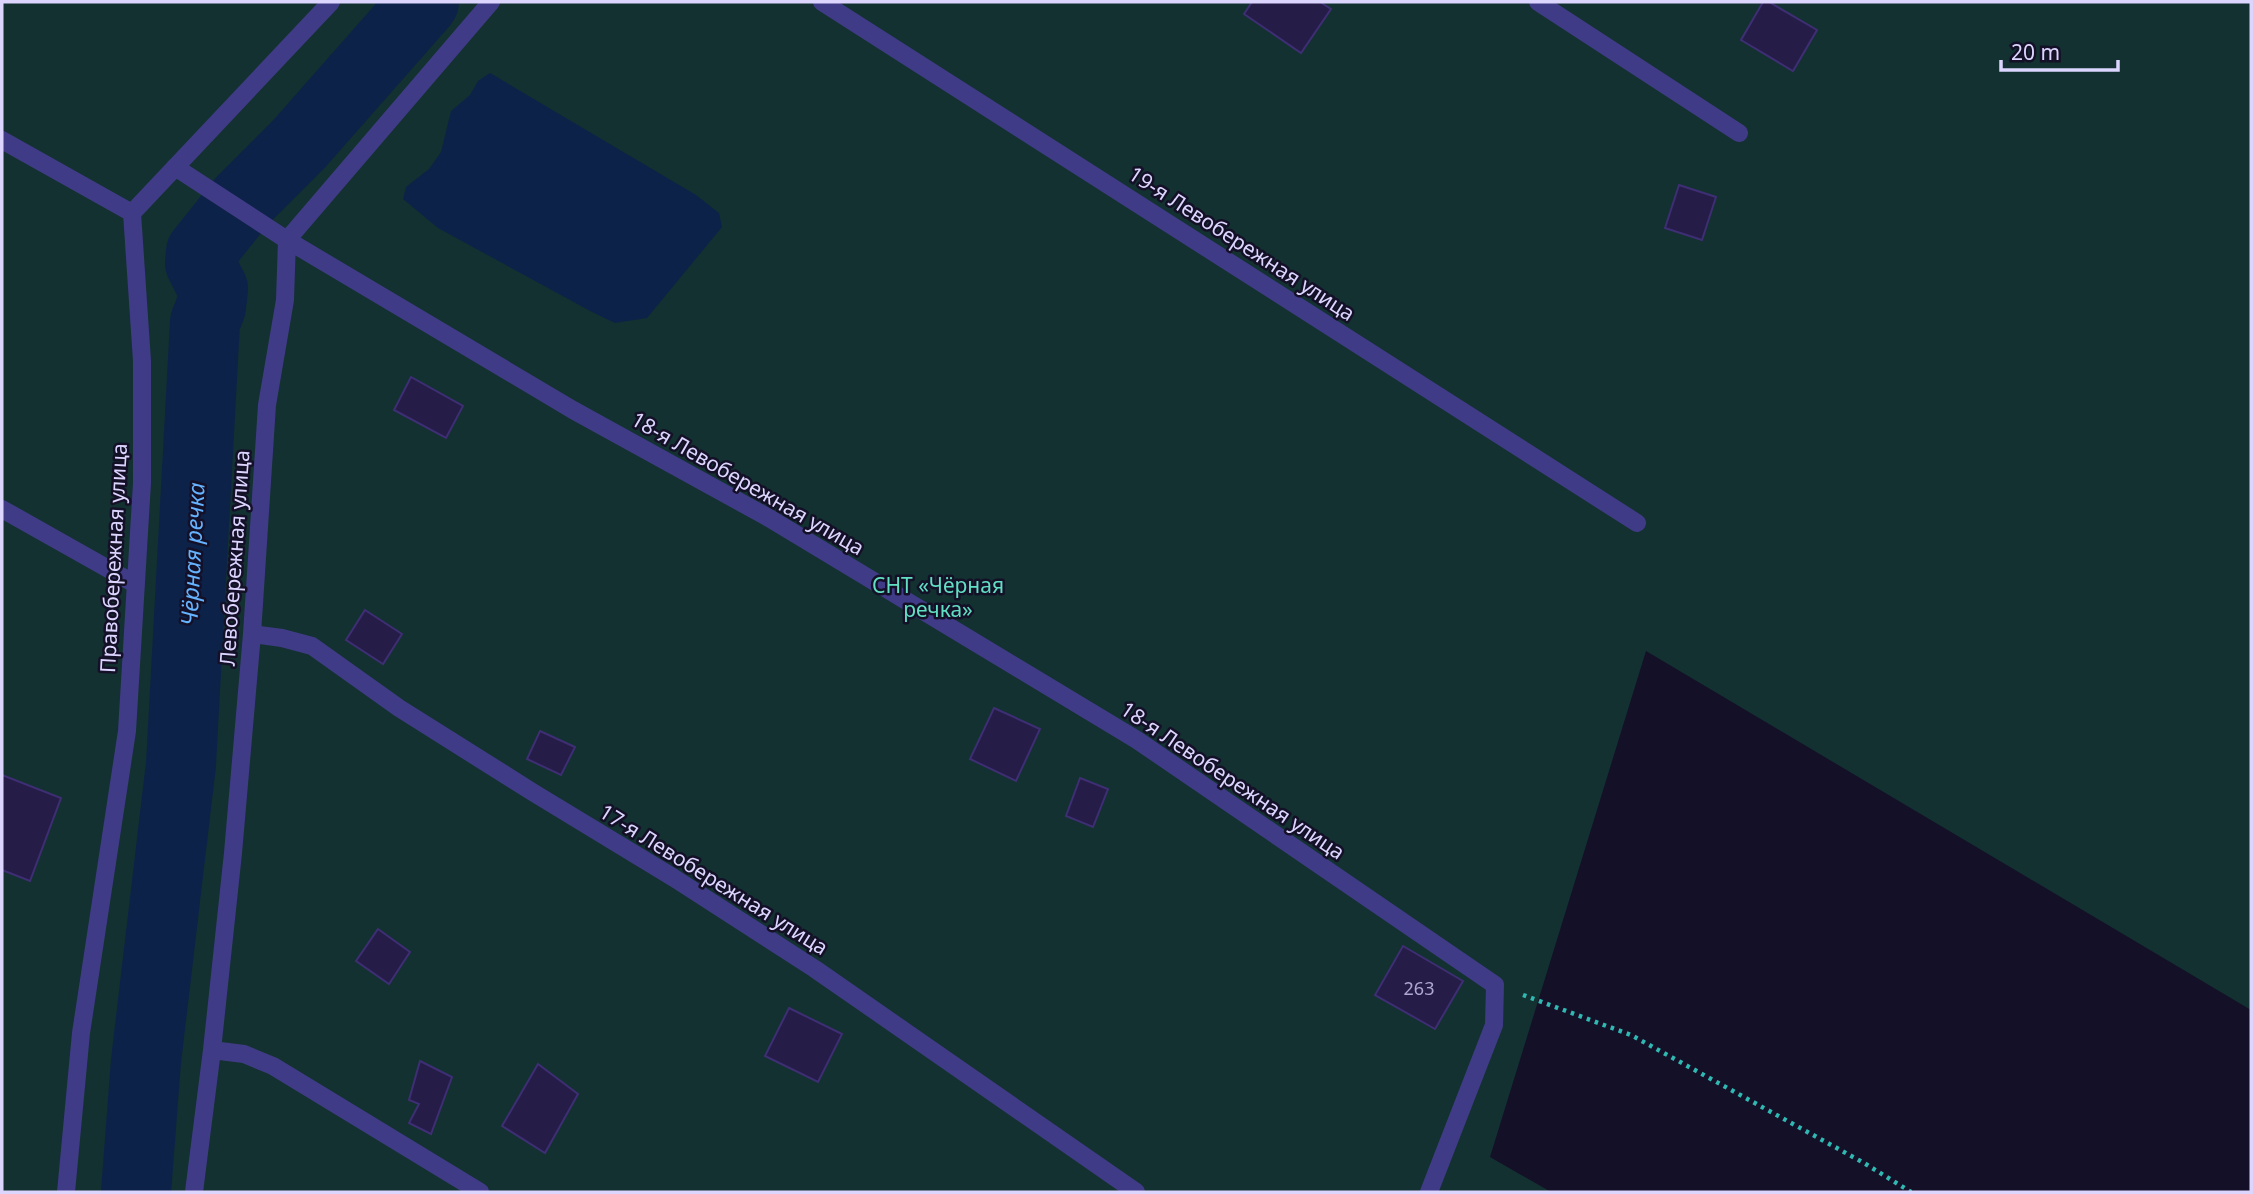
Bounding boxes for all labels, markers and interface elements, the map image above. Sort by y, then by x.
scale bar [2001,28,2118,72]
text: 20 m [2011,38,2060,66]
street label: 19-я Левобережная улица [1123,159,1361,327]
street label: 18-я Левобережная улица [626,405,870,561]
street label: Правобережная улица [93,443,133,673]
street label: Левобережная улица [212,449,256,667]
water label: Чёрная речка [172,481,212,627]
park label: СНТ «Чёрная речка» [872,571,1004,623]
street label: 18-я Левобережная улица [1116,694,1350,866]
street label: 17-я Левобережная улица [594,797,834,961]
house number: 263 [1404,976,1434,1000]

